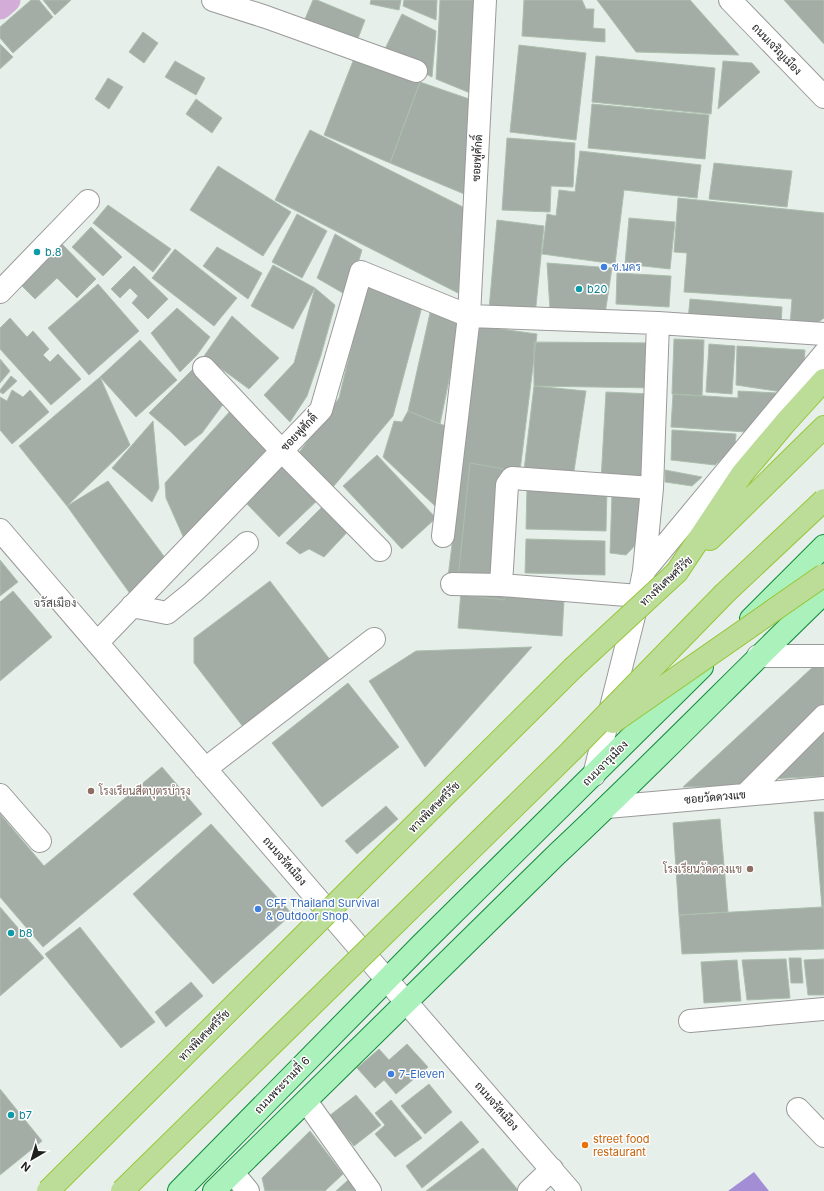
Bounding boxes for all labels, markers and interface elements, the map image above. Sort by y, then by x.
street label: ถนนเจริญเมือง [749,20,805,78]
street label: ซอยฟูศักดิ์ [464,134,486,182]
place label: b.8 [45,245,62,259]
marker: b.8 [32,247,42,257]
place label: ช.นคร [612,260,641,274]
marker: ช.นคร [599,262,609,272]
place label: b20 [587,282,607,296]
marker: b20 [574,284,584,294]
street label: ซอยฟูศักดิ์ [274,407,321,454]
street label: ทางพิเศษศรีรัช [636,552,695,609]
district label: จรัสเมือง [33,595,77,610]
street label: ถนนจารุเมือง [579,737,632,790]
street label: ทางพิเศษศรีรัช [405,777,463,836]
place label: โรงเรียนสีตบุตรบำรุง [98,783,190,800]
marker: โรงเรียนสีตบุตรบำรุง [86,786,96,796]
street label: ซอยวัดดวงแข [684,787,746,807]
street label: ถนนจรัสเมือง [260,834,310,888]
place label: โรงเรียนวัดดวงแข [662,861,742,876]
marker: โรงเรียนวัดดวงแข [745,864,755,874]
place label: CFF Thailand Survival & Outdoor Shop [266,896,379,923]
marker: CFF Thailand Survival & Outdoor Shop [253,904,263,914]
place label: b8 [19,926,33,940]
marker: b8 [6,928,16,938]
street label: ทางพิเศษศรีรัช [175,1005,233,1064]
street label: ถนนพระรามที่ 6 [248,1051,313,1117]
place label: 7-Eleven [399,1067,445,1081]
marker: 7-Eleven [386,1069,396,1079]
street label: ถนนจรัสเมือง [472,1079,522,1133]
place label: b7 [19,1108,32,1122]
marker: b7 [6,1110,16,1120]
place label: street food restaurant [593,1132,650,1159]
north arrow [12,1139,52,1179]
marker: street food restaurant [580,1140,590,1150]
text: N [18,1159,33,1175]

